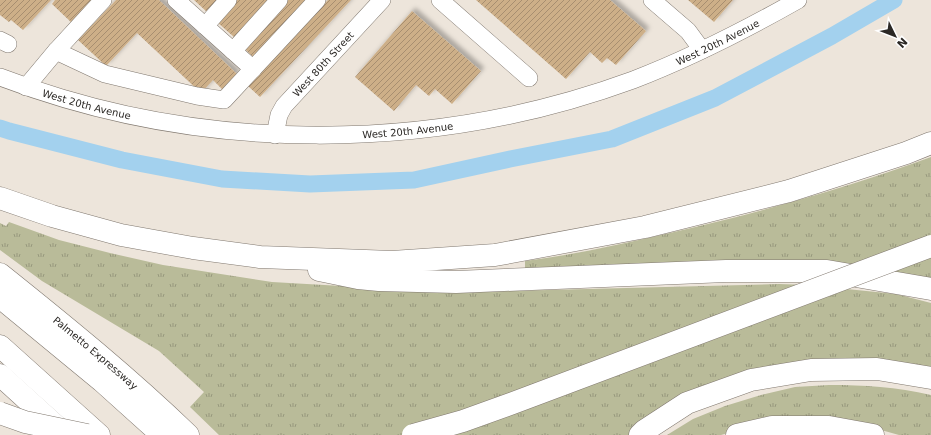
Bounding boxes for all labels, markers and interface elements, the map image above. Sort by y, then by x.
north arrow [875,16,915,56]
street label: West 20th Avenue [674,17,761,67]
street label: West 80th Street [291,29,356,99]
text: N [894,35,910,50]
street label: West 20th Avenue [41,87,132,121]
street label: West 20th Avenue [362,120,454,140]
street label: Palmetto Expressway [51,314,140,392]

